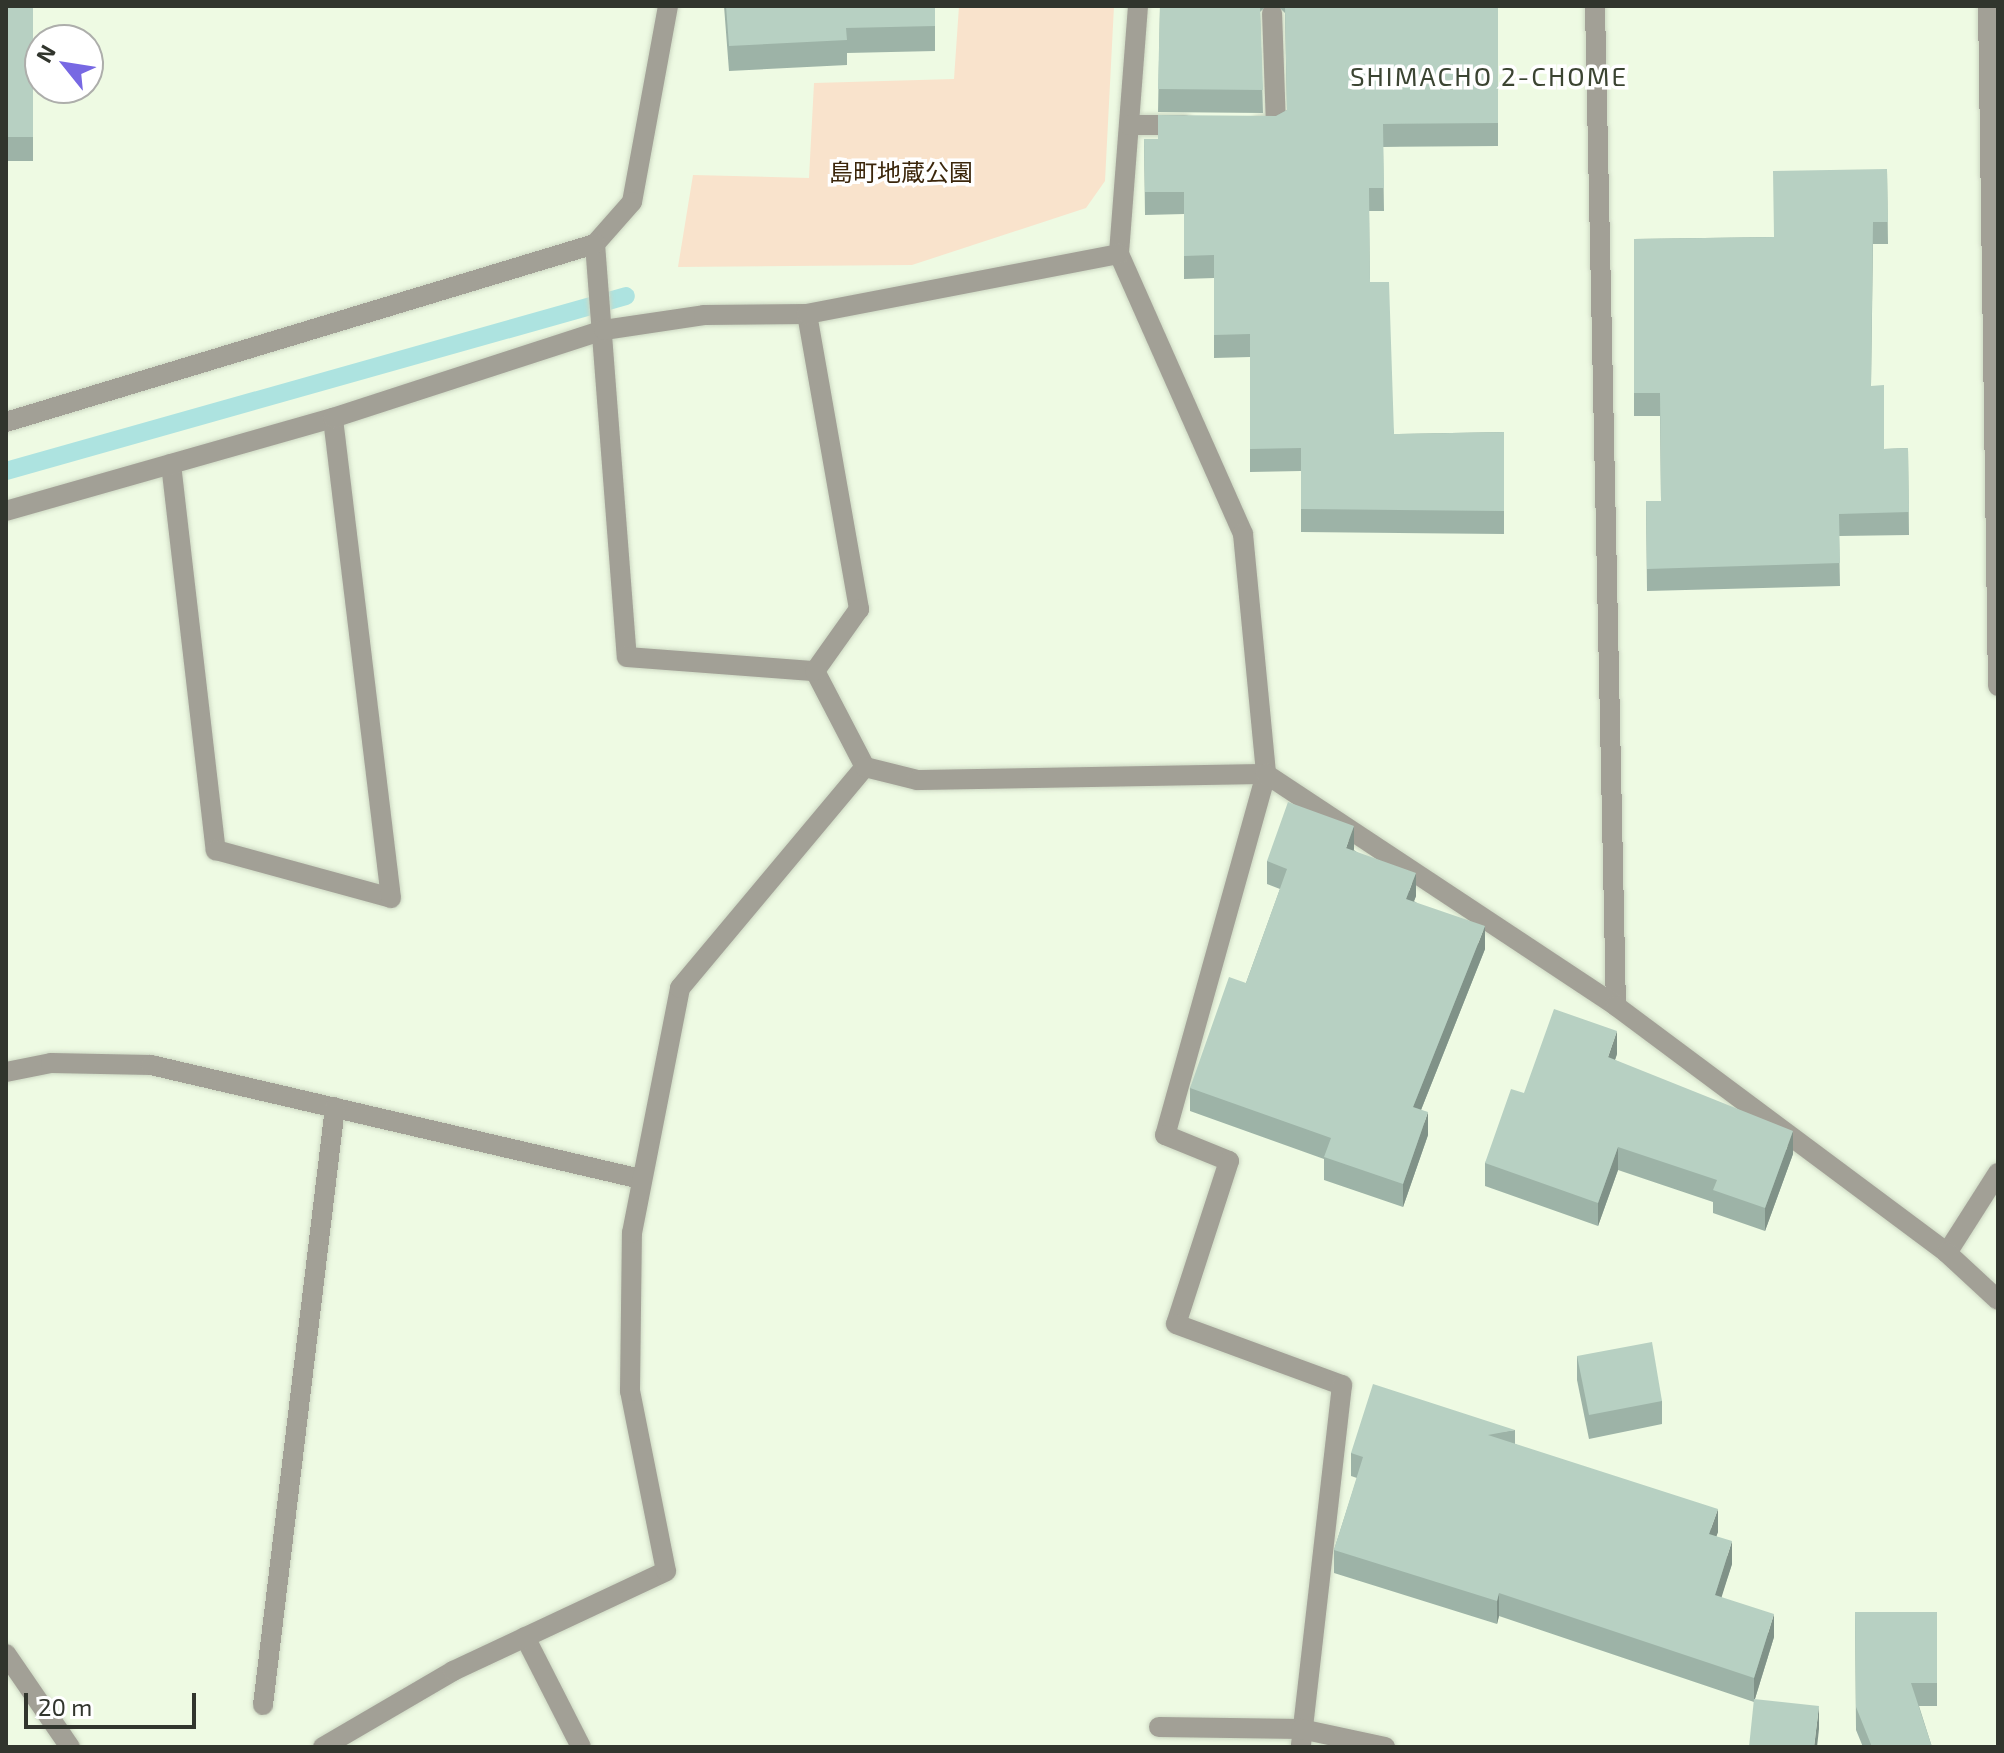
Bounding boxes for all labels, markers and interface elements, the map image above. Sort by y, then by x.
north arrow [24,24,104,104]
text: N [30,40,60,66]
district label: SHIMACHO 2-CHOME [1350,60,1628,92]
park label: 島町地蔵公園 [829,158,973,186]
scale bar [28,1677,200,1727]
text: 20 m [38,1692,92,1721]

